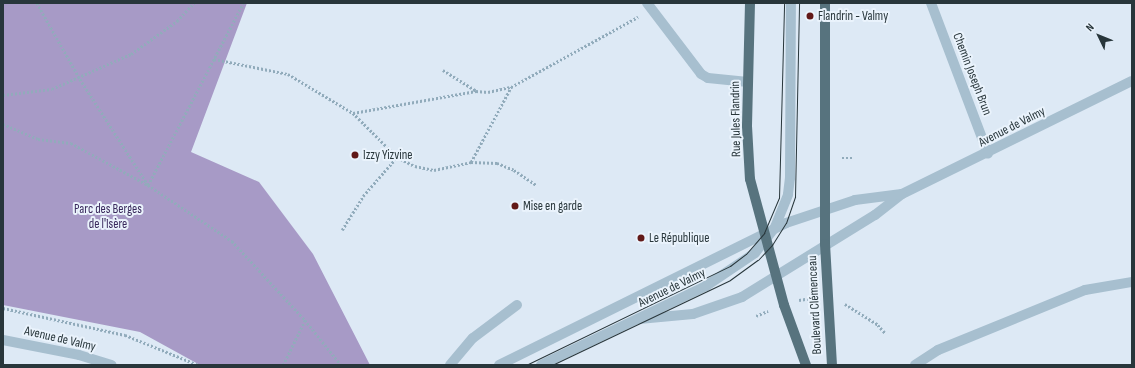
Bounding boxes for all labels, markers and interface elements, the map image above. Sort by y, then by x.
place label: Flandrin - Valmy [818,8,888,24]
marker: Flandrin - Valmy [805,11,815,21]
north arrow [1079,16,1119,56]
text: N [1083,21,1097,34]
street label: Chemin Joseph Brun [949,31,995,117]
street label: Rue Jules Flandrin [728,81,744,157]
street label: Avenue de Valmy [976,104,1048,150]
place label: Izzy Yizvine [363,147,413,163]
marker: Izzy Yizvine [350,150,360,160]
place label: Mise en garde [523,198,582,214]
marker: Mise en garde [510,201,520,211]
park label: Parc des Berges de l'Isère [74,202,142,233]
place label: Le République [649,230,709,246]
marker: Le République [636,233,646,243]
street label: Boulevard Clémenceau [805,255,825,355]
street label: Avenue de Valmy [636,265,708,311]
street label: Avenue de Valmy [23,323,97,355]

